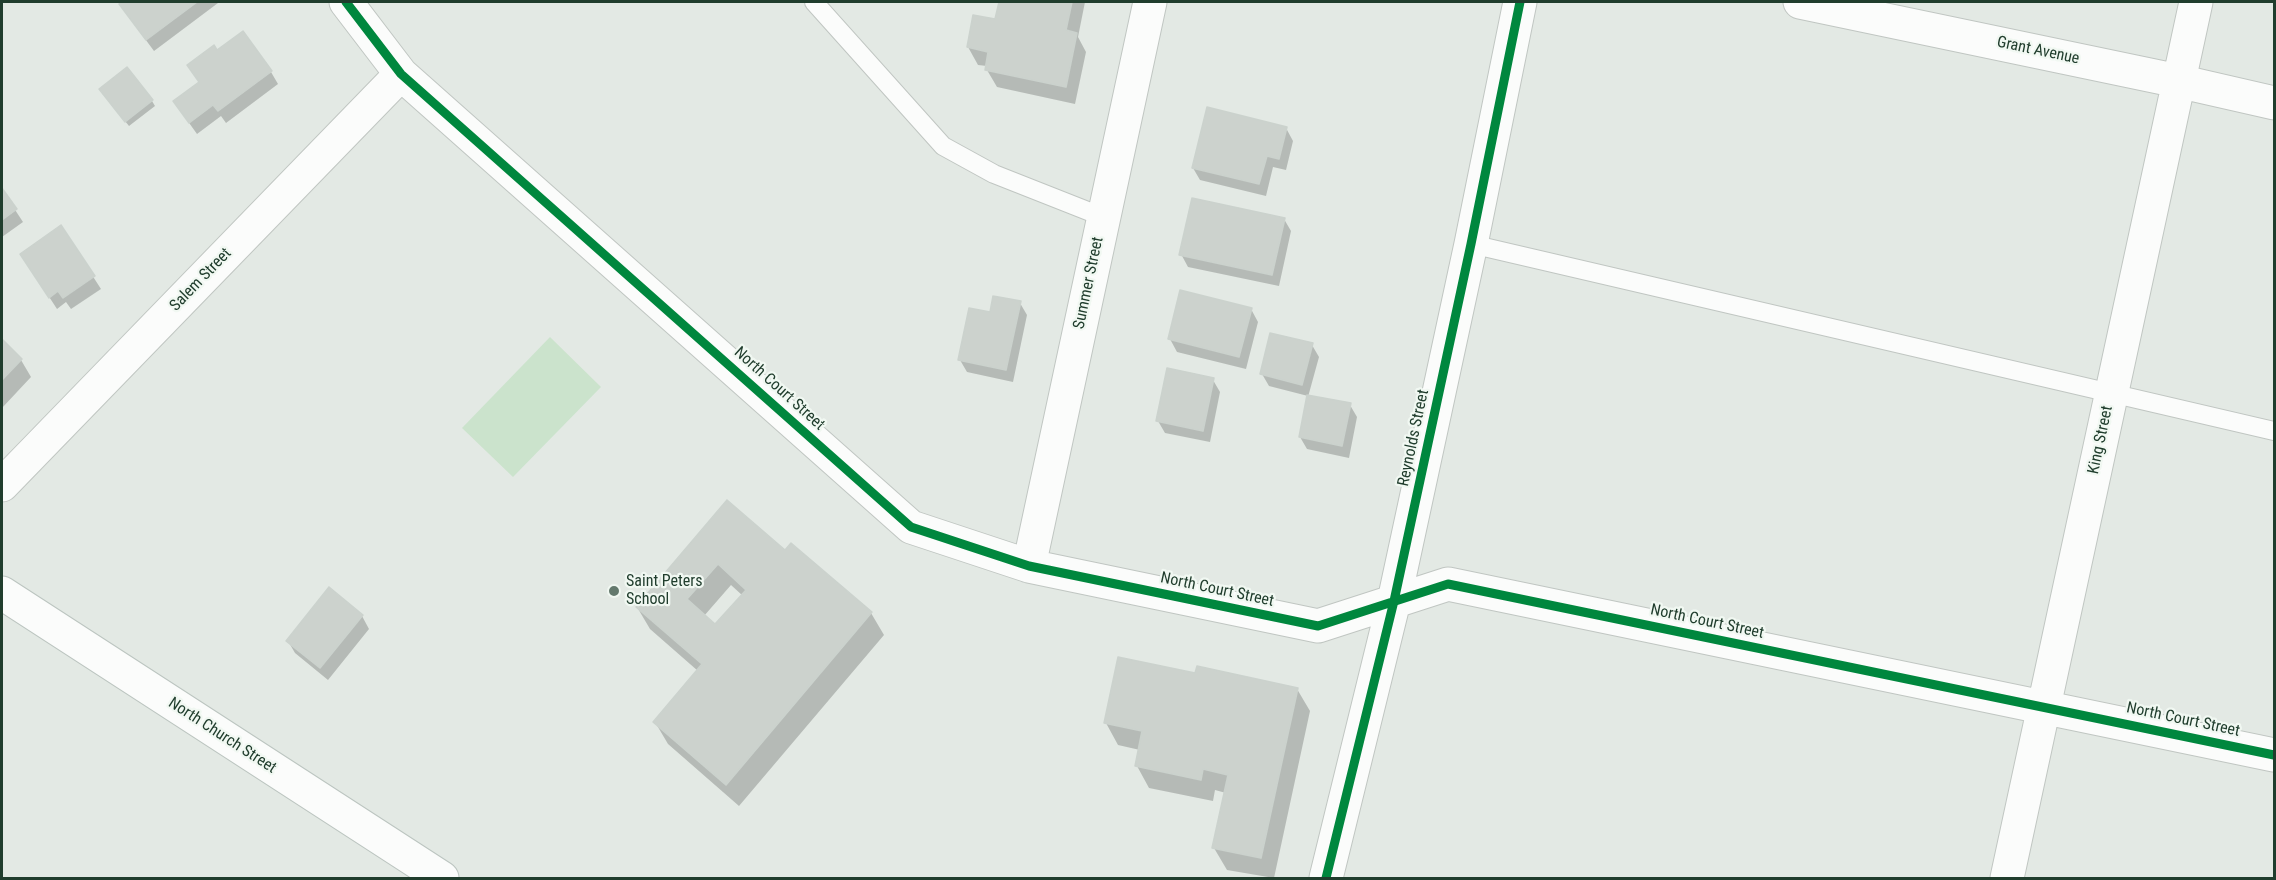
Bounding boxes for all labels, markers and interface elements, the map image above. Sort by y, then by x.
street label: Grant Avenue [1995,33,2081,69]
street label: Summer Street [1070,235,1108,331]
street label: Salem Street [166,244,236,316]
street label: North Court Street [730,343,828,435]
street label: Reynolds Street [1394,388,1434,488]
street label: King Street [2084,404,2118,476]
street label: North Court Street [1159,569,1275,611]
place label: Saint Peters School [626,572,702,610]
marker: Saint Peters School [607,584,621,598]
street label: North Court Street [1649,601,1765,643]
street label: North Church Street [164,694,280,778]
street label: North Court Street [2125,699,2241,741]

